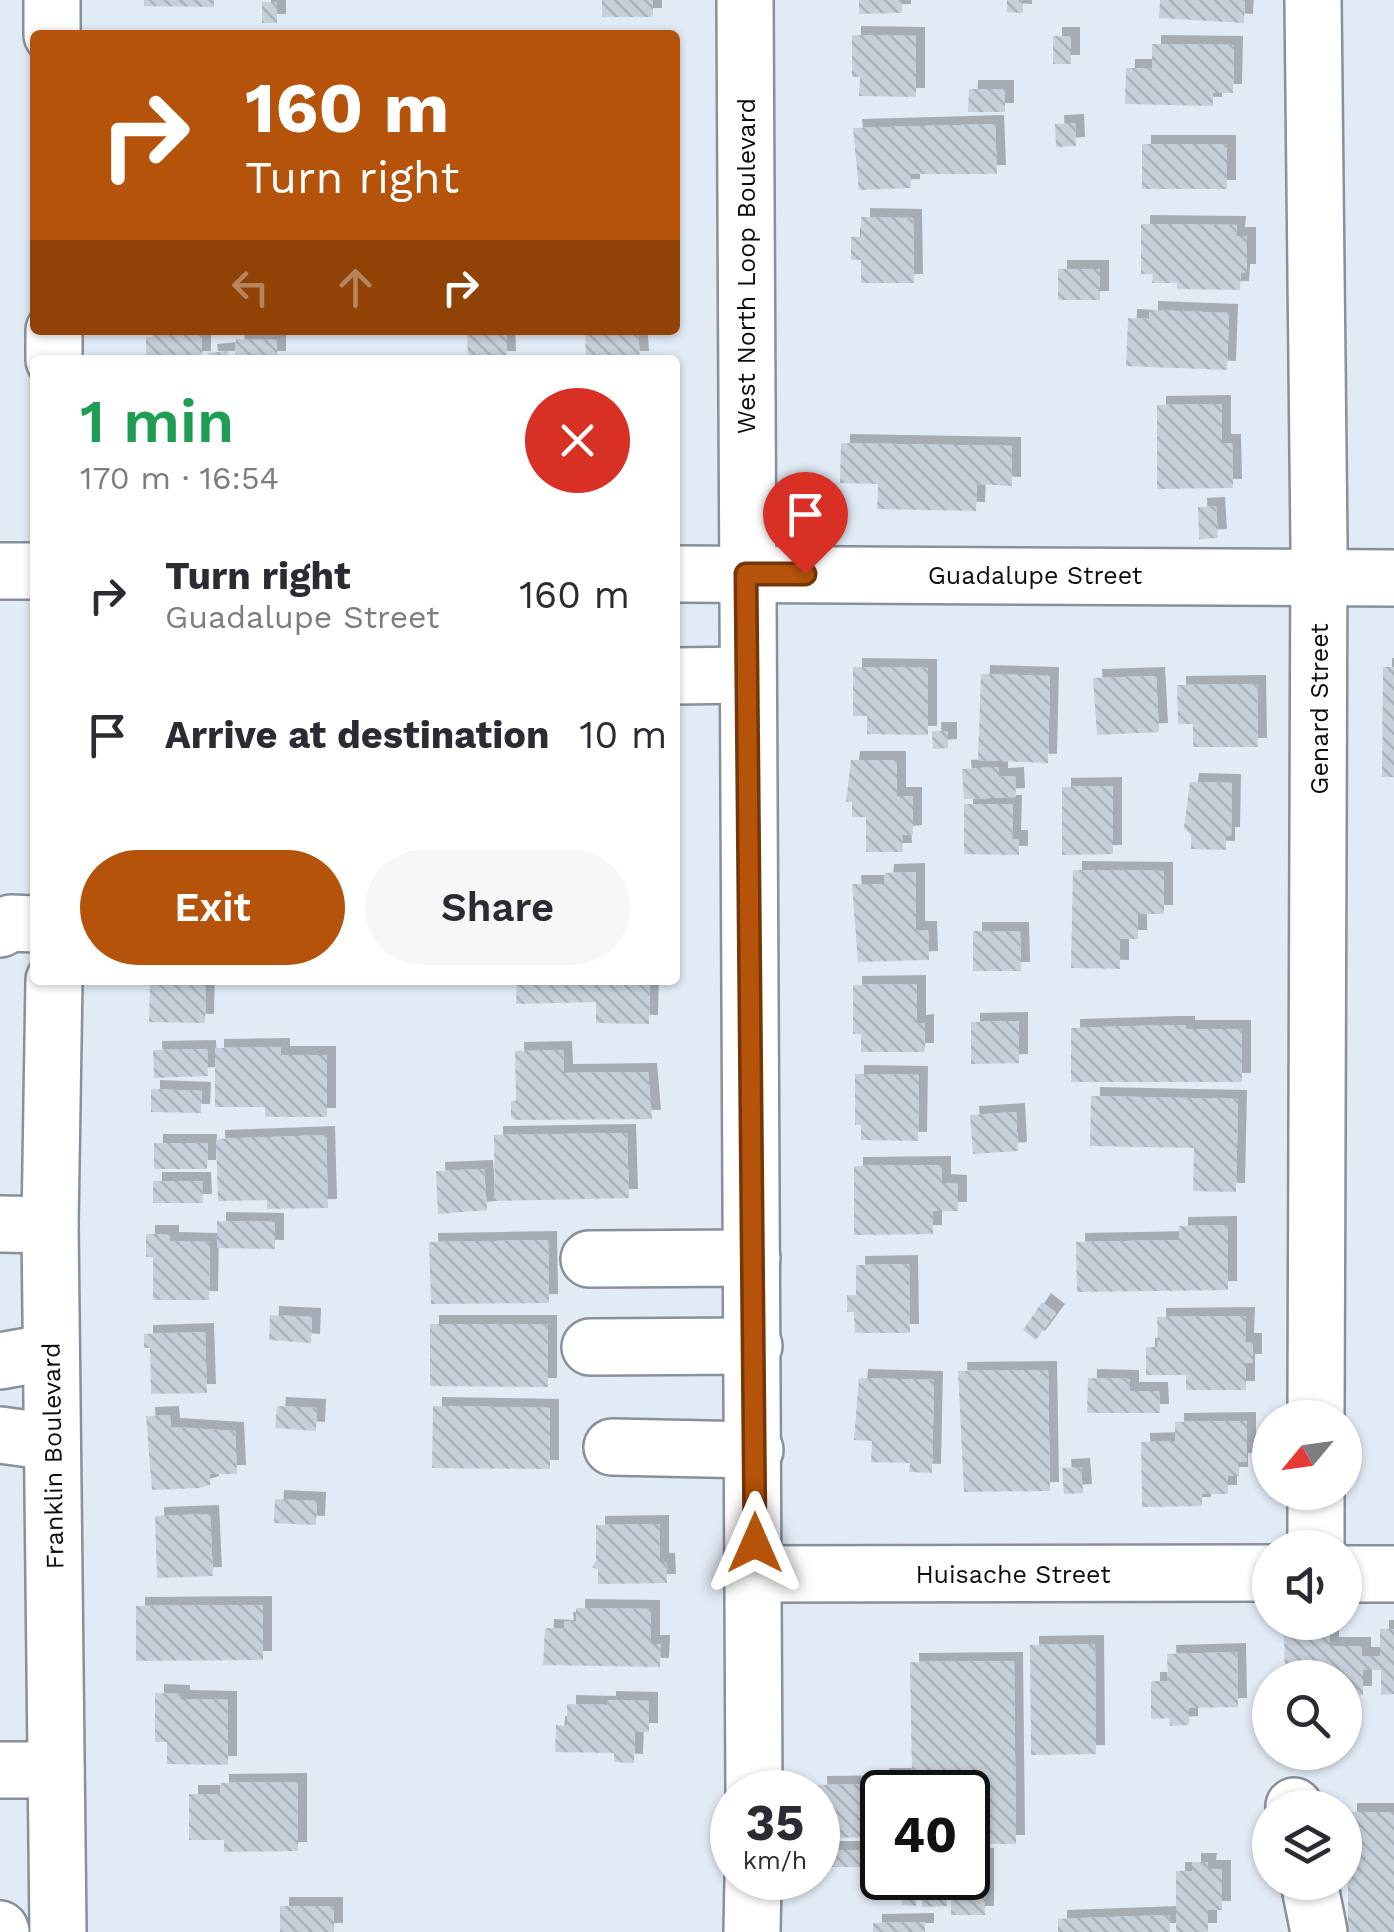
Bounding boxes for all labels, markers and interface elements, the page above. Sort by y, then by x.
text: 160 m [245,67,449,149]
icon: right [80,70,210,200]
street label: West North Loop Boulevard [732,98,761,434]
text: Turn right [245,151,459,204]
icon: left [223,260,278,315]
icon: ahead [328,260,383,315]
icon: right [433,260,488,315]
text: 1 min [80,386,234,457]
button: close [525,388,630,493]
text: 170 m · 16:54 [80,459,279,497]
pin [763,472,848,575]
icon: arrive [778,487,833,542]
text: Turn right [165,554,351,598]
street label: Guadalupe Street [928,561,1143,590]
icon: right [80,568,135,623]
text: 160 m [519,573,630,617]
text: Guadalupe Street [165,598,440,636]
street label: Genard Street [1305,623,1334,795]
icon: arrive [80,708,135,763]
text: Arrive at destination [165,713,550,757]
text: 10 m [580,713,667,757]
button: Exit [80,850,345,965]
button: Share [365,850,630,965]
street label: Franklin Boulevard [37,1342,69,1570]
north arrow [1252,1400,1362,1510]
map controls [1252,1400,1362,1900]
position arrow [703,1491,807,1595]
button: sound [1252,1530,1362,1640]
street label: Huisache Street [915,1560,1111,1589]
button: search [1252,1660,1362,1770]
speed limit sign: 40 [860,1770,990,1900]
button: layers [1252,1790,1362,1900]
text: 35 [746,1793,804,1852]
text: km/h [743,1846,807,1875]

